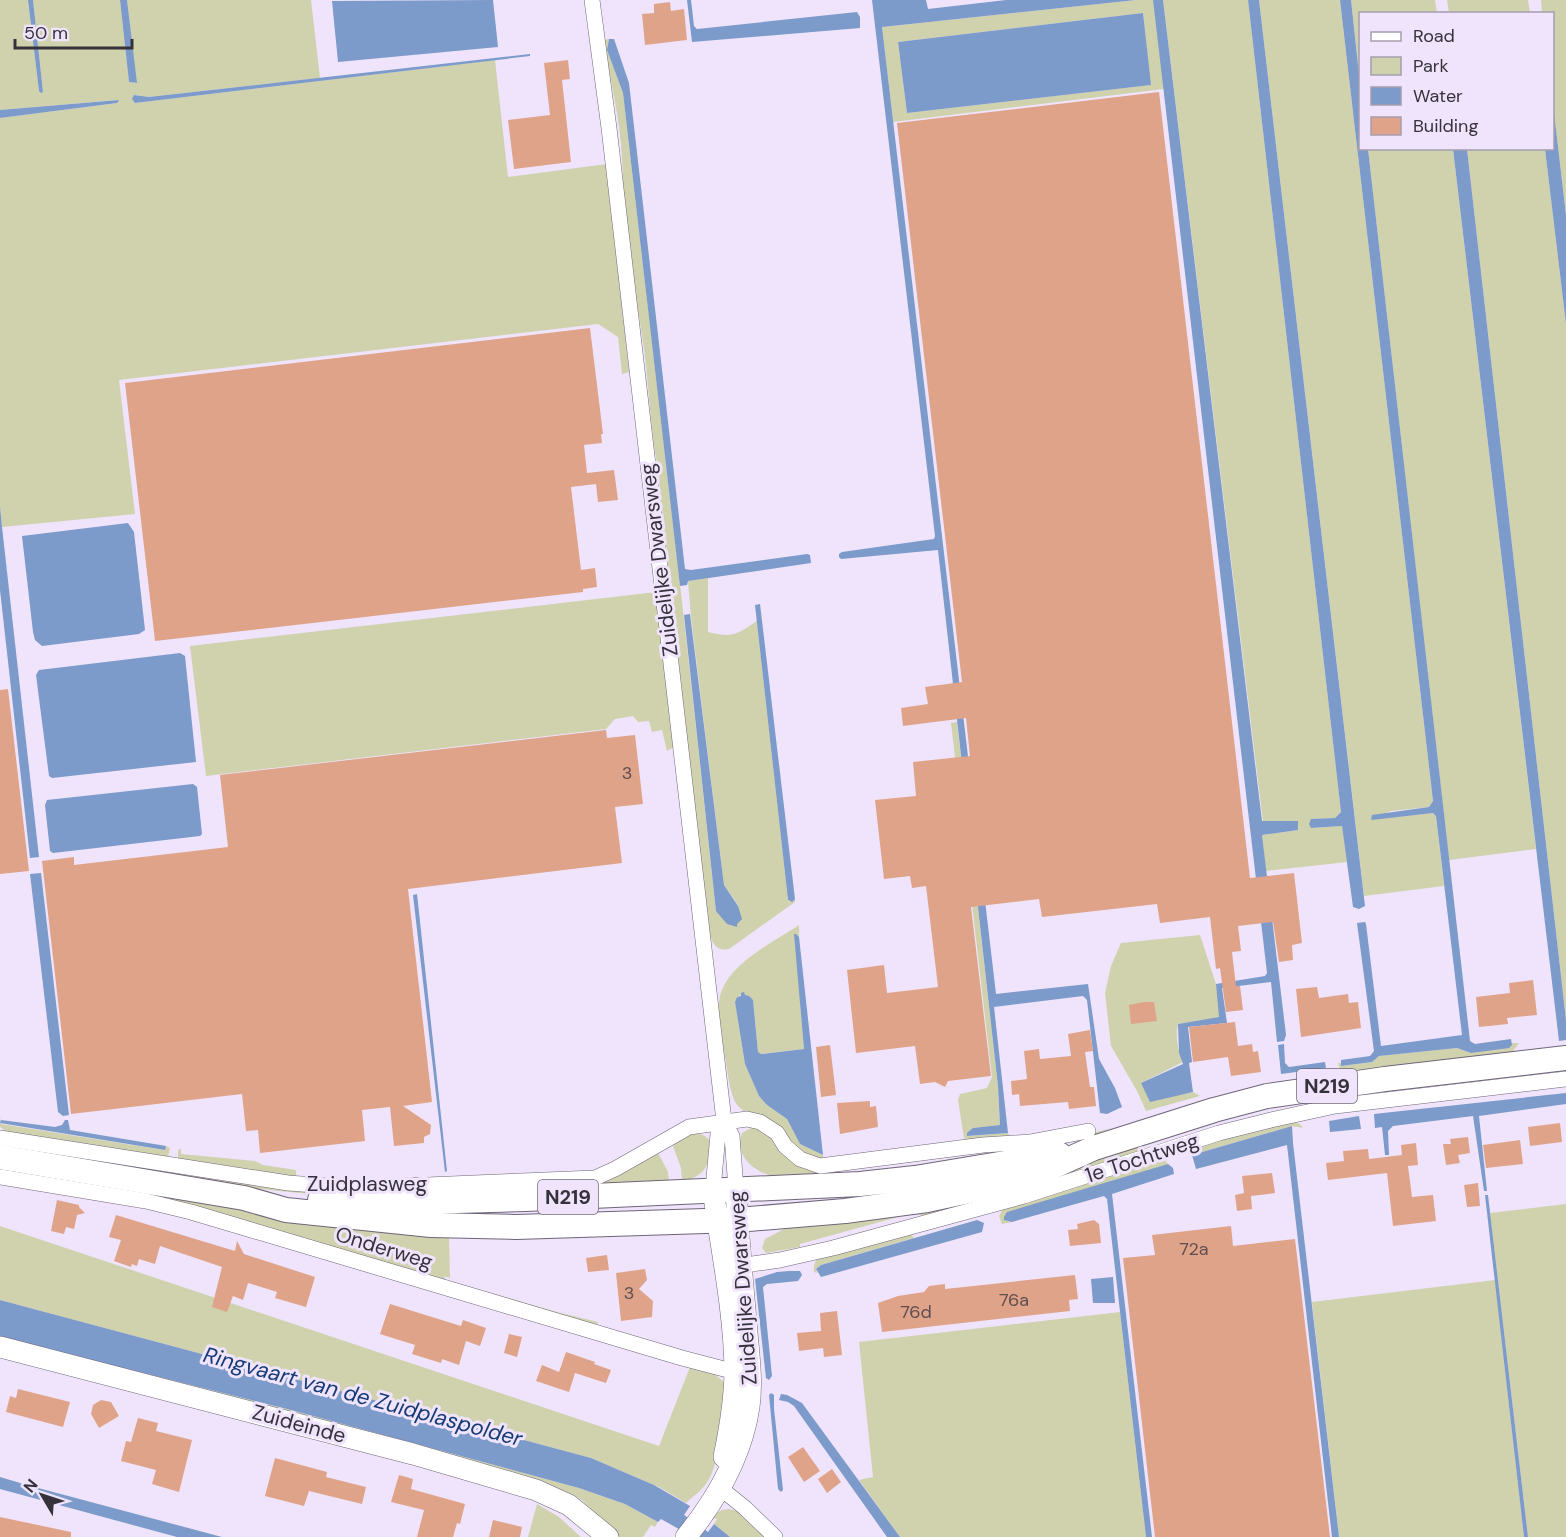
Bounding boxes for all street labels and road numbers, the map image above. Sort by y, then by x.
street label: Zuidelijke Dwarsweg [633,462,685,658]
road number: N219 [1297,1069,1357,1103]
street label: 1e Tochtweg [1082,1126,1203,1190]
street label: Zuidplasweg [307,1170,427,1198]
road number: N219 [538,1180,598,1214]
street label: Zuidelijke Dwarsweg [722,1190,764,1386]
street label: Onderweg [332,1220,436,1276]
street label: Zuideinde [249,1398,349,1450]

